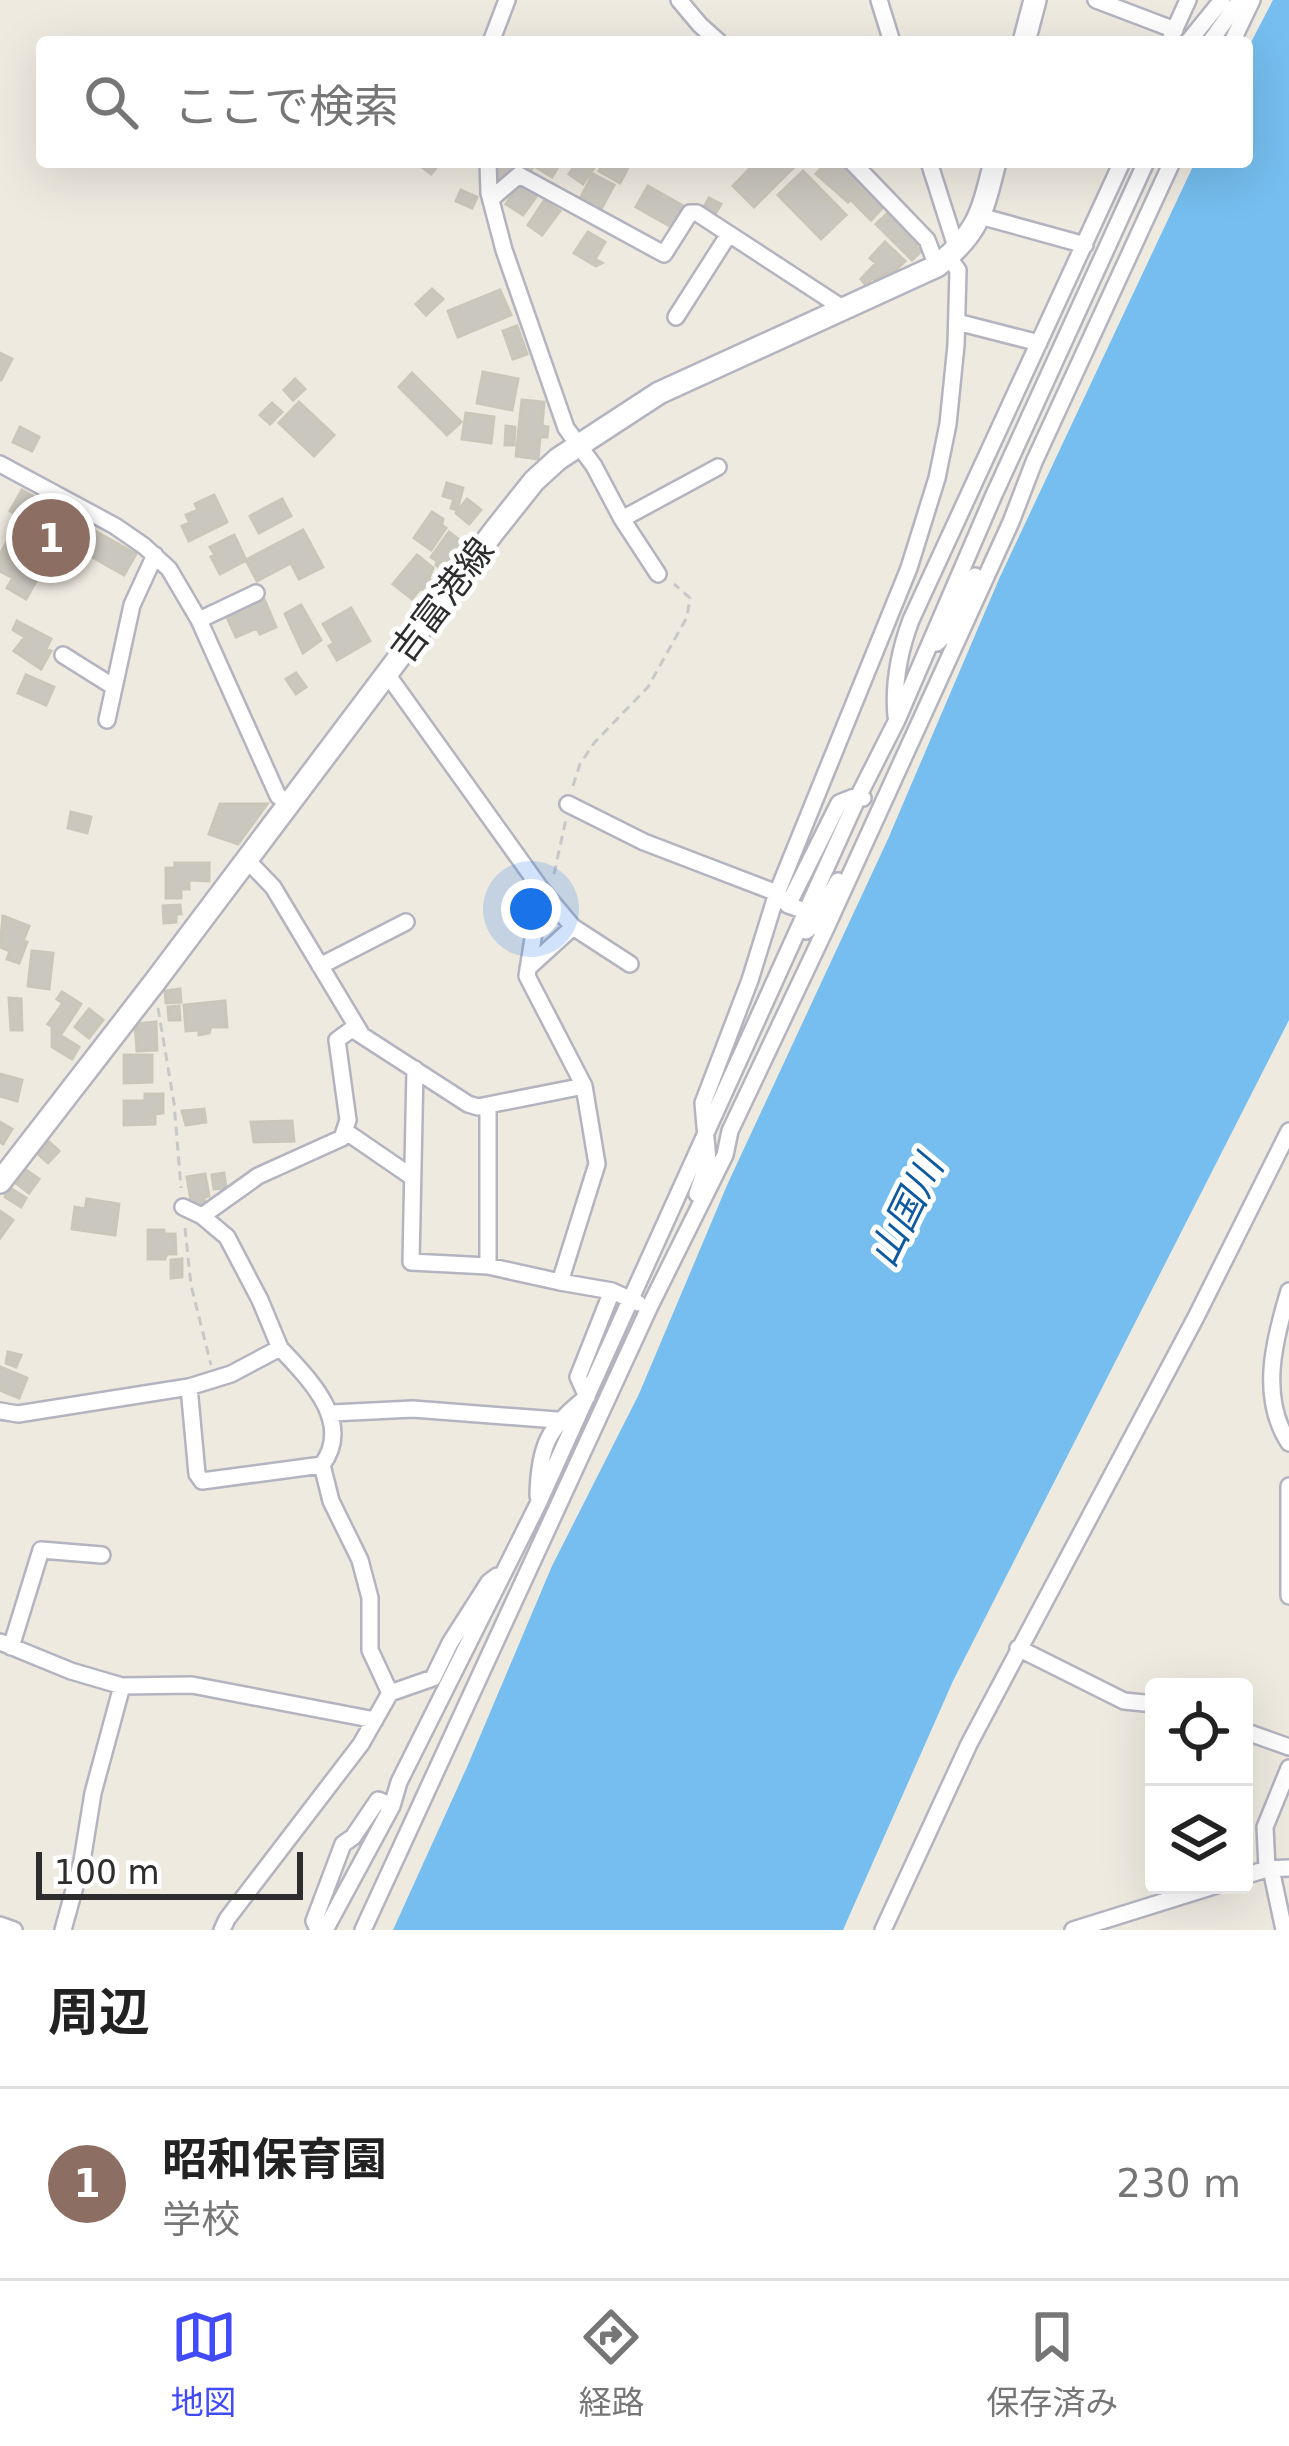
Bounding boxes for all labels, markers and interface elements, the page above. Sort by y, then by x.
search box [36,36,1253,168]
icon: search [78,69,144,135]
text: ここで検索 [174,80,399,133]
pin: 1 [12,493,90,583]
street label: 吉富港線 [382,530,502,670]
your location [501,879,561,939]
water label: 山国川 [860,1145,954,1273]
map controls [1145,1678,1253,1894]
button: locate [1145,1678,1253,1786]
button: layers [1145,1786,1253,1894]
scale bar [36,1846,303,1899]
text: 100 m [54,1853,160,1892]
text: 周辺 [48,1983,150,2042]
text: 昭和保育園 [162,2133,387,2186]
text: 1 [73,2161,101,2206]
text: 230 m [1116,2161,1241,2206]
text: 学校 [162,2197,240,2242]
tab: 地図 [171,2304,237,2424]
tab: 経路 [578,2304,644,2424]
tab: 保存済み [986,2304,1118,2424]

